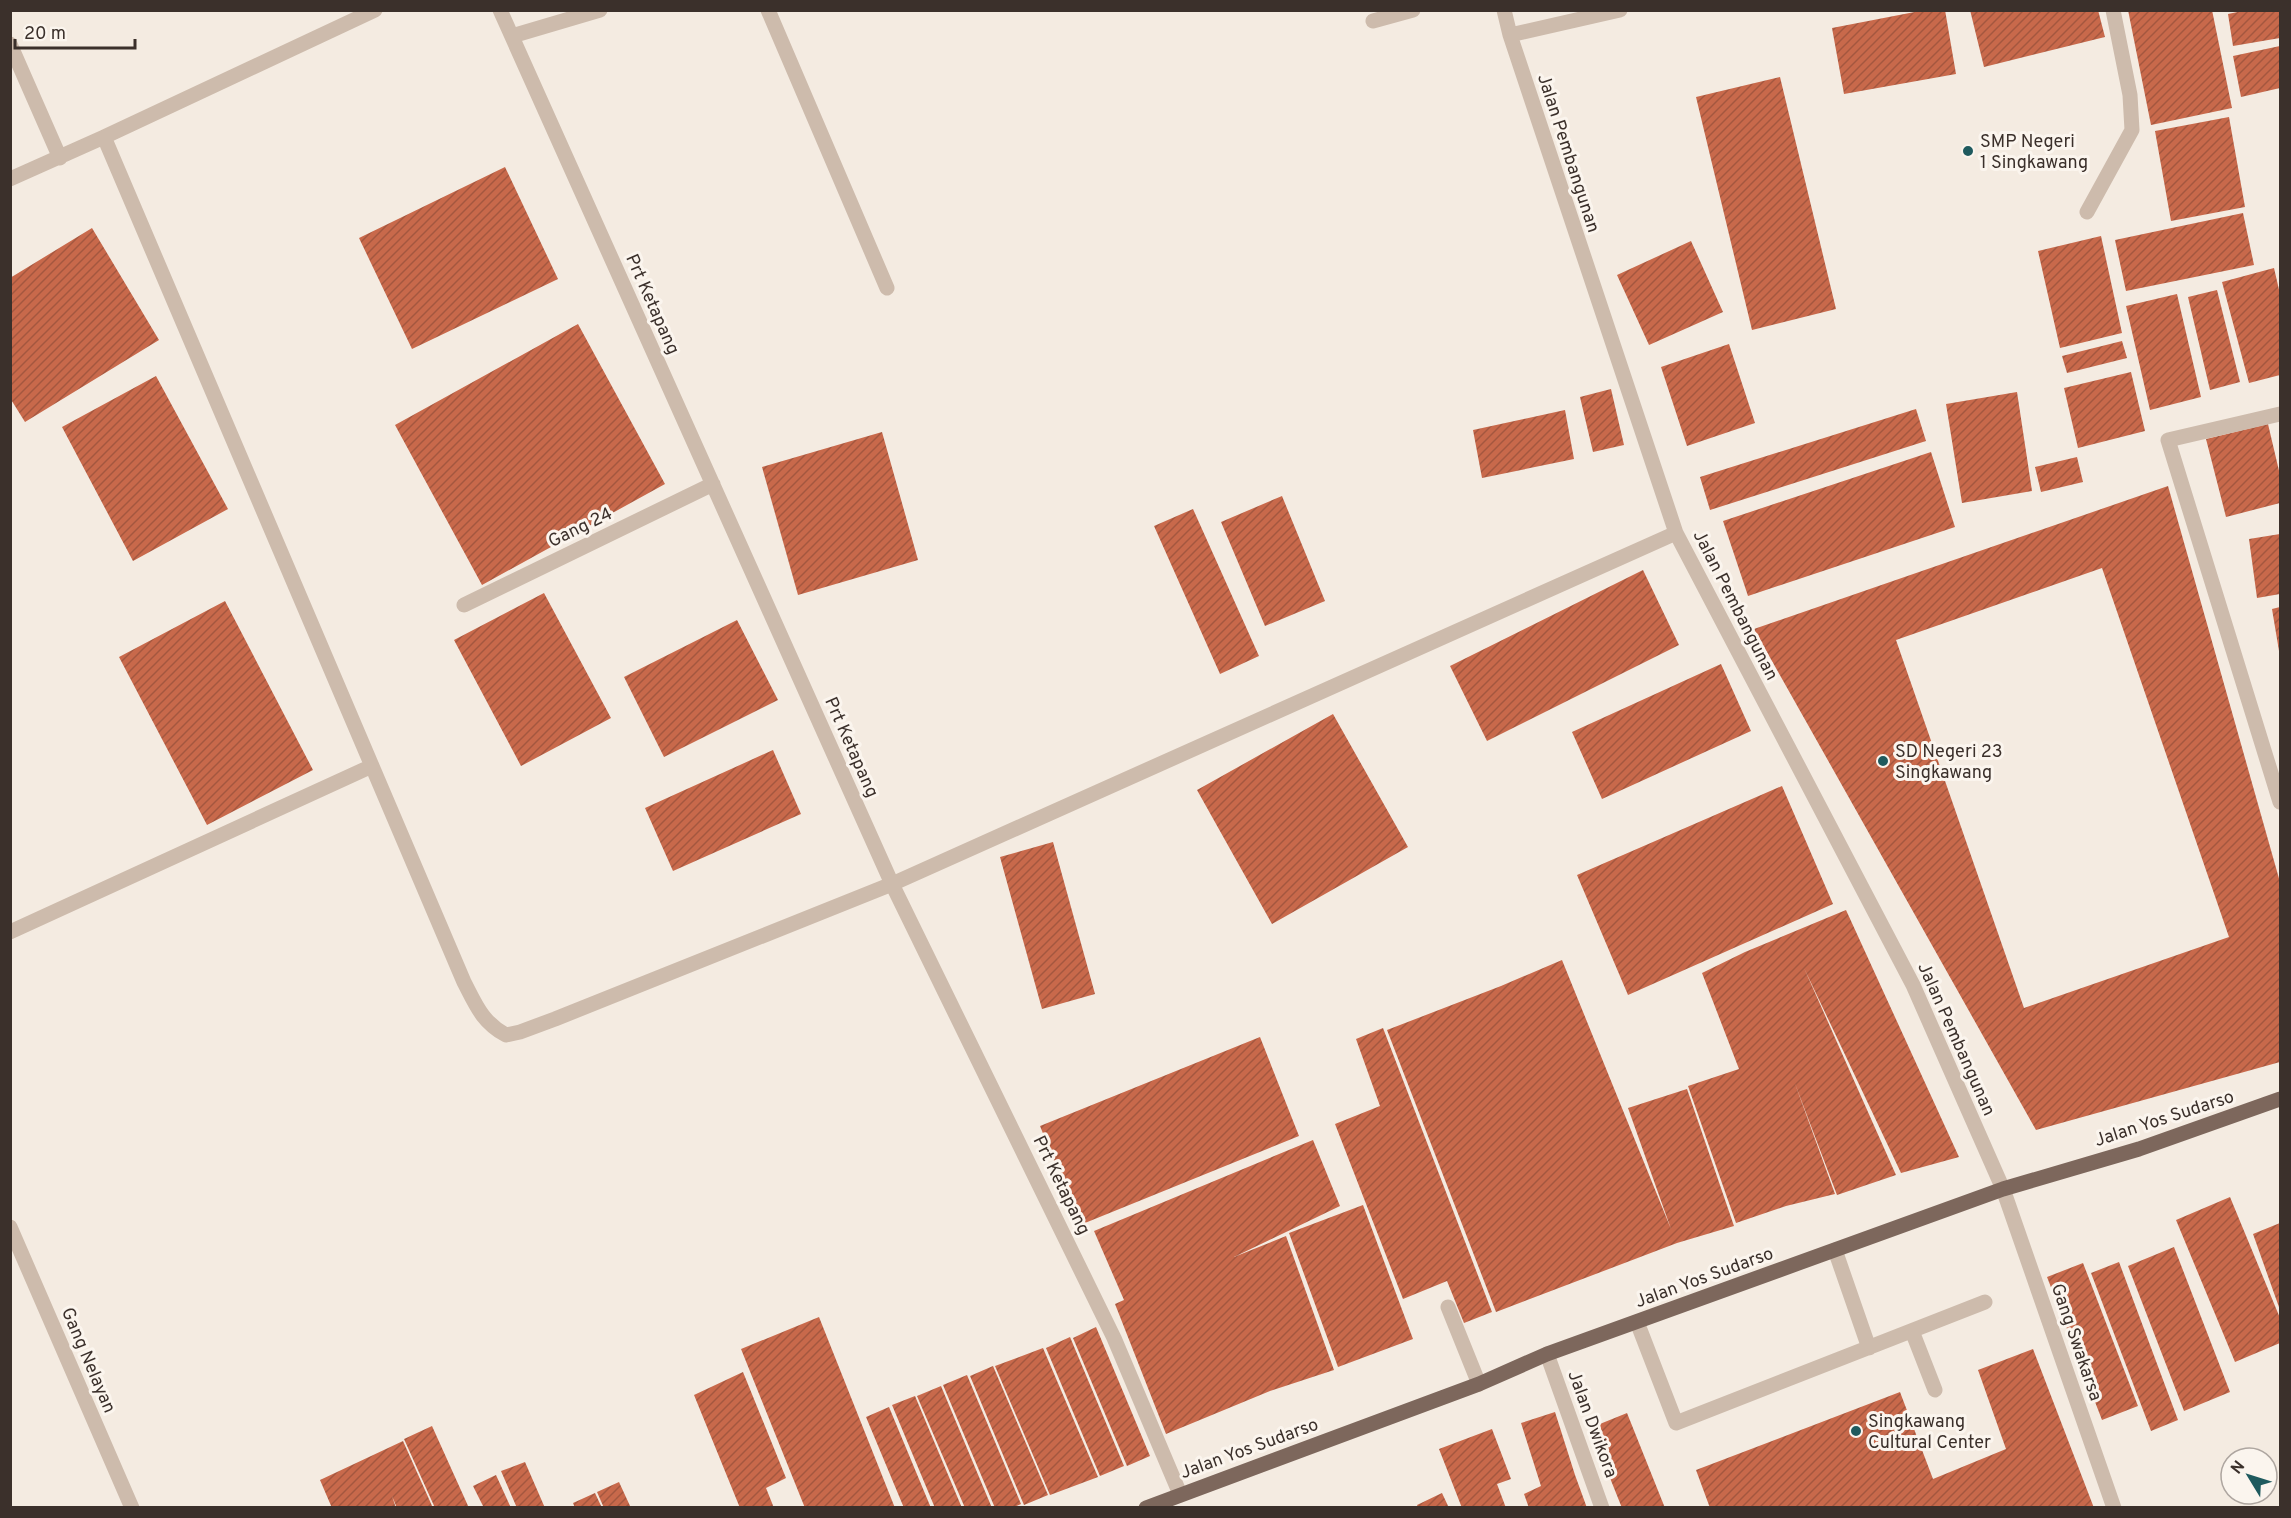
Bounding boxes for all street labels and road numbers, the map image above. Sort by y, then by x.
street label: Jalan Pembangunan [1531,71,1604,236]
street label: Prt Ketapang [619,251,684,358]
street label: Gang 24 [545,503,617,554]
street label: Jalan Pembangunan [1687,527,1782,685]
street label: Prt Ketapang [818,694,883,801]
street label: Jalan Pembangunan [1911,959,2000,1120]
street label: Jalan Yos Sudarso [2092,1086,2237,1153]
street label: Prt Ketapang [1027,1132,1095,1239]
street label: Jalan Yos Sudarso [1632,1243,1777,1314]
street label: Gang Swakarsa [2045,1281,2106,1404]
street label: Gang Nelayan [55,1304,120,1417]
street label: Jalan Dwikora [1562,1368,1622,1481]
street label: Jalan Yos Sudarso [1177,1414,1322,1485]

